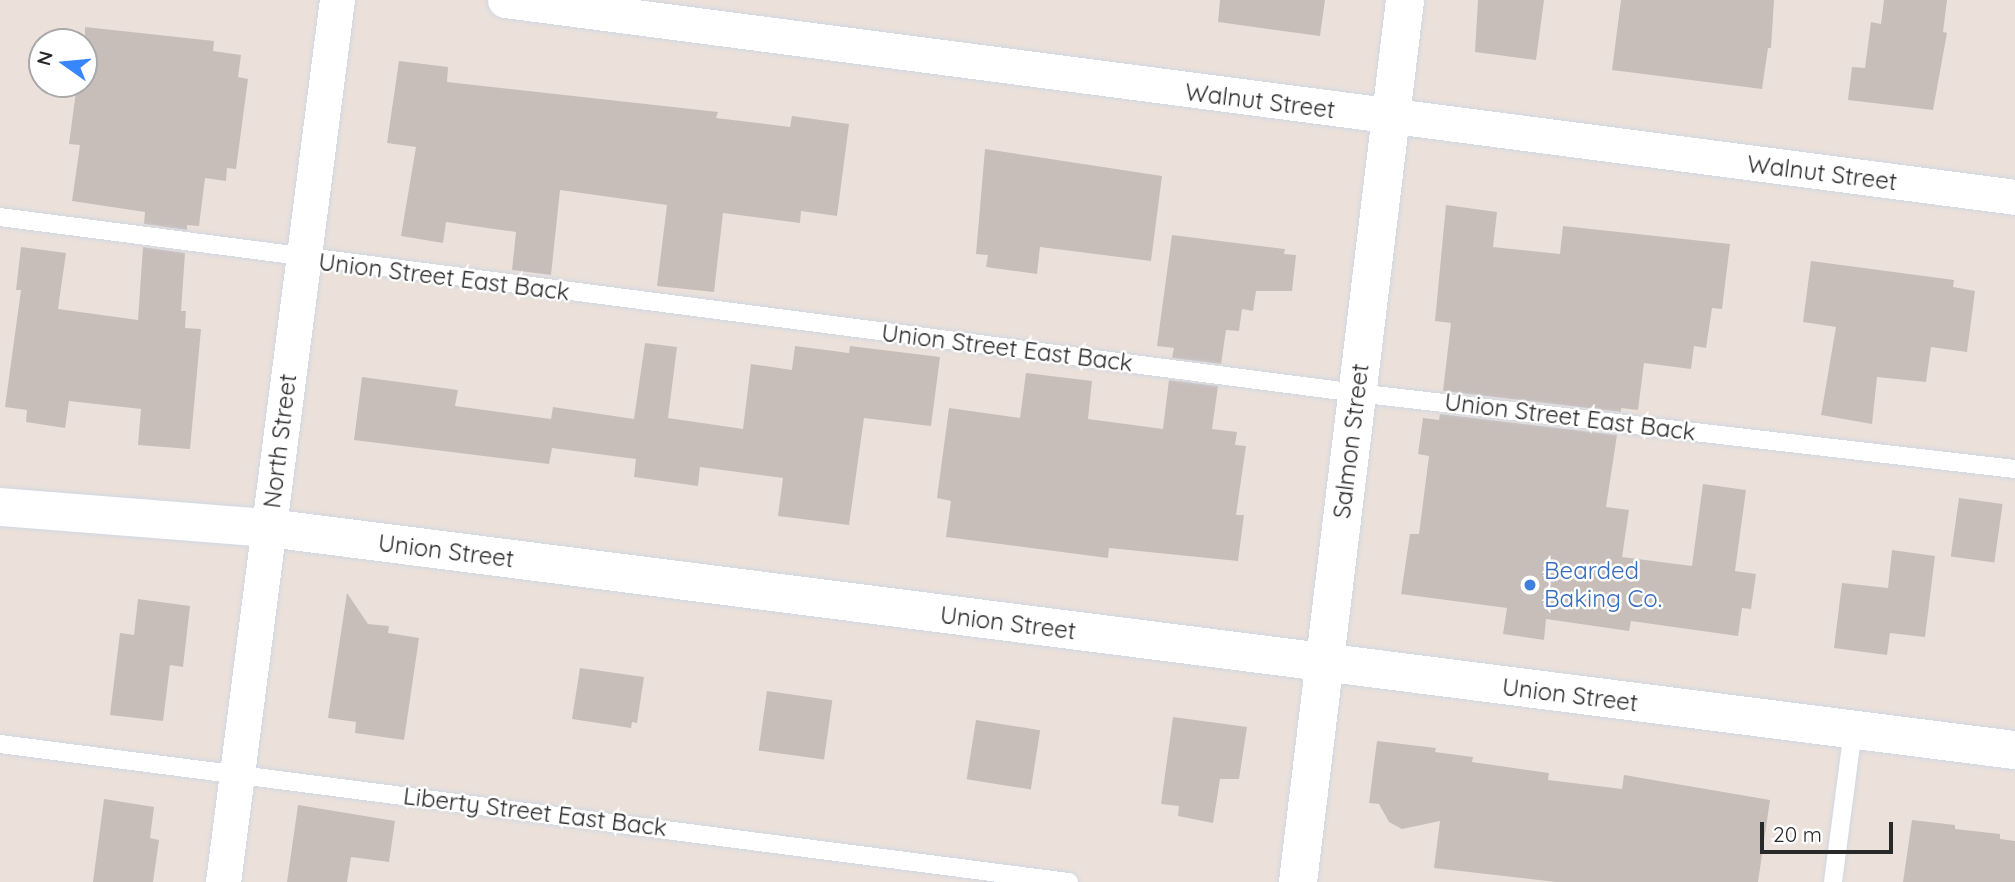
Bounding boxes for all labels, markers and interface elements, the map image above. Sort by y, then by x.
north arrow [28,28,98,98]
text: N [31,48,58,68]
street label: Walnut Street [1183,78,1337,124]
street label: Walnut Street [1745,150,1899,196]
street label: Union Street East Back [317,247,571,307]
street label: Union Street East Back [880,318,1134,378]
street label: Salmon Street [1327,362,1375,520]
street label: North Street [257,372,303,510]
street label: Union Street East Back [1443,387,1697,447]
street label: Union Street [376,528,516,574]
place label: Bearded Baking Co. [1544,557,1662,613]
marker: Bearded Baking Co. [1522,577,1538,593]
street label: Union Street [938,600,1078,646]
street label: Union Street [1500,672,1640,718]
street label: Liberty Street East Back [402,782,668,842]
scale bar [1763,808,1896,852]
text: 20 m [1773,821,1822,847]

